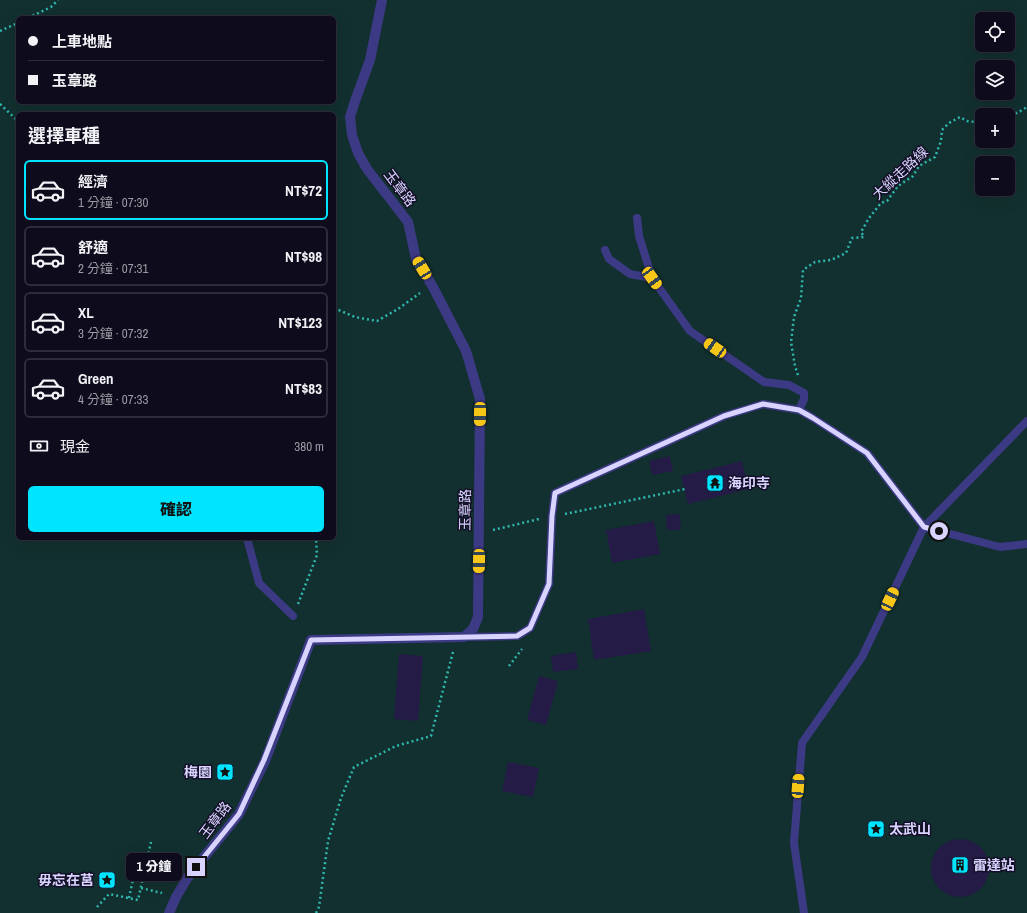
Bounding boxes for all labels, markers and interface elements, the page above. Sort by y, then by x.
map controls [975,12,1015,196]
button: locate [975,12,1015,52]
text: 上車地點 [52,31,112,52]
button: layers [975,60,1015,100]
text: 玉章路 [52,70,97,91]
button: + [975,108,1015,148]
text: 選擇車種 [28,123,100,148]
street label: 大縱走路線 [868,143,932,203]
button: − [975,156,1015,196]
street label: 玉章路 [380,166,420,210]
text: 經濟 [78,171,108,192]
icon: car [30,172,66,208]
text: NT$72 [285,180,322,201]
text: 1 分鐘 · 07:30 [78,194,148,211]
text: 舒適 [78,237,108,258]
icon: car [30,238,66,274]
text: NT$98 [285,246,322,267]
car [411,255,433,281]
text: 2 分鐘 · 07:31 [78,260,148,277]
car [640,265,664,291]
text: XL [78,302,94,323]
icon: car [30,304,66,340]
text: NT$123 [278,312,322,333]
text: 3 分鐘 · 07:32 [78,325,148,342]
car [702,336,728,360]
text: Green [78,368,114,389]
icon: car [30,370,66,406]
text: NT$83 [285,378,322,399]
text: 4 分鐘 · 07:33 [78,391,148,408]
car [474,402,486,426]
icon: cash [28,435,50,457]
text: 現金 [60,436,90,457]
text: 380 m [294,438,324,455]
temple icon: 海印寺 [705,473,725,493]
place label: 海印寺 [728,474,770,492]
button: 確認 [28,486,324,532]
street label: 玉章路 [456,489,474,531]
route start [930,522,948,540]
car [473,549,485,573]
car [879,586,901,612]
place icon: 梅園 [215,762,235,782]
place label: 梅園 [184,763,212,781]
car [791,774,805,798]
street label: 玉章路 [195,798,235,842]
place icon: 太武山 [866,819,886,839]
place label: 太武山 [889,820,931,838]
callout: 1 分鐘 [126,853,182,881]
building icon: 雷達站 [950,855,970,875]
place label: 雷達站 [973,856,1015,874]
text: 1 分鐘 [137,858,171,875]
route end [187,858,205,876]
place icon: 毋忘在莒 [97,870,117,890]
place label: 毋忘在莒 [38,871,94,889]

